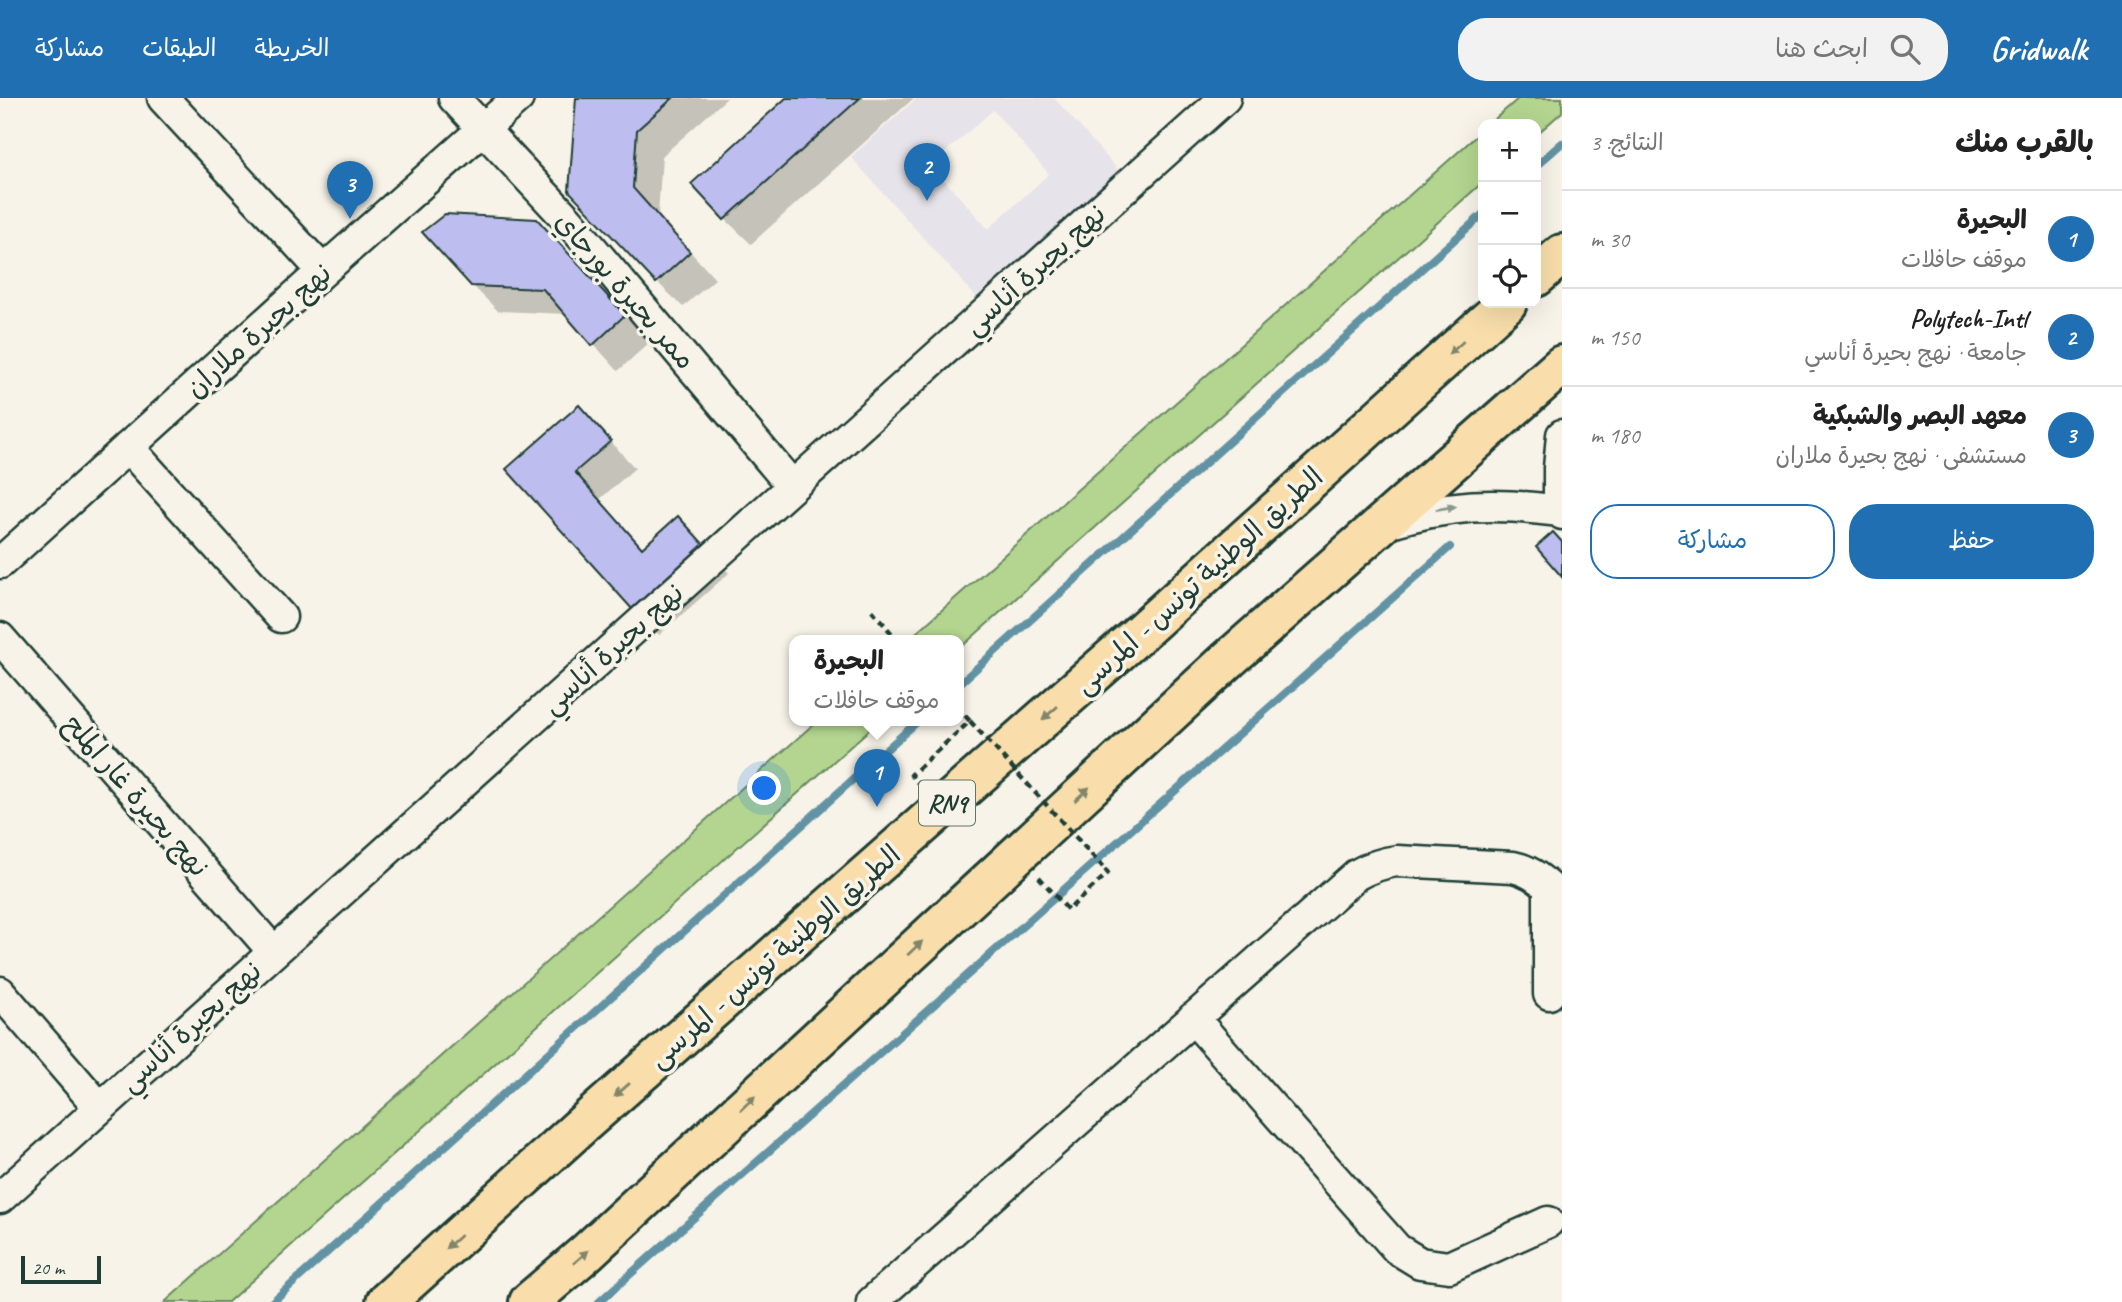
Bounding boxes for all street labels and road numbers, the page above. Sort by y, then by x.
street label: نهج بحيرة أناسي [956,196,1117,348]
street label: ممر بحيرة بورجاي [545,204,704,378]
street label: نهج بحيرة ملاران [178,255,339,406]
street label: الطريق الوطنية تونس - المرسى [1067,459,1330,702]
street label: نهج بحيرة أناسي [534,575,695,727]
street label: نهج بحيرة غار الملح [56,707,217,885]
road number: RN9 [919,780,975,825]
street label: الطريق الوطنية تونس - المرسى [641,837,908,1076]
street label: نهج بحيرة أناسي [112,953,273,1105]

